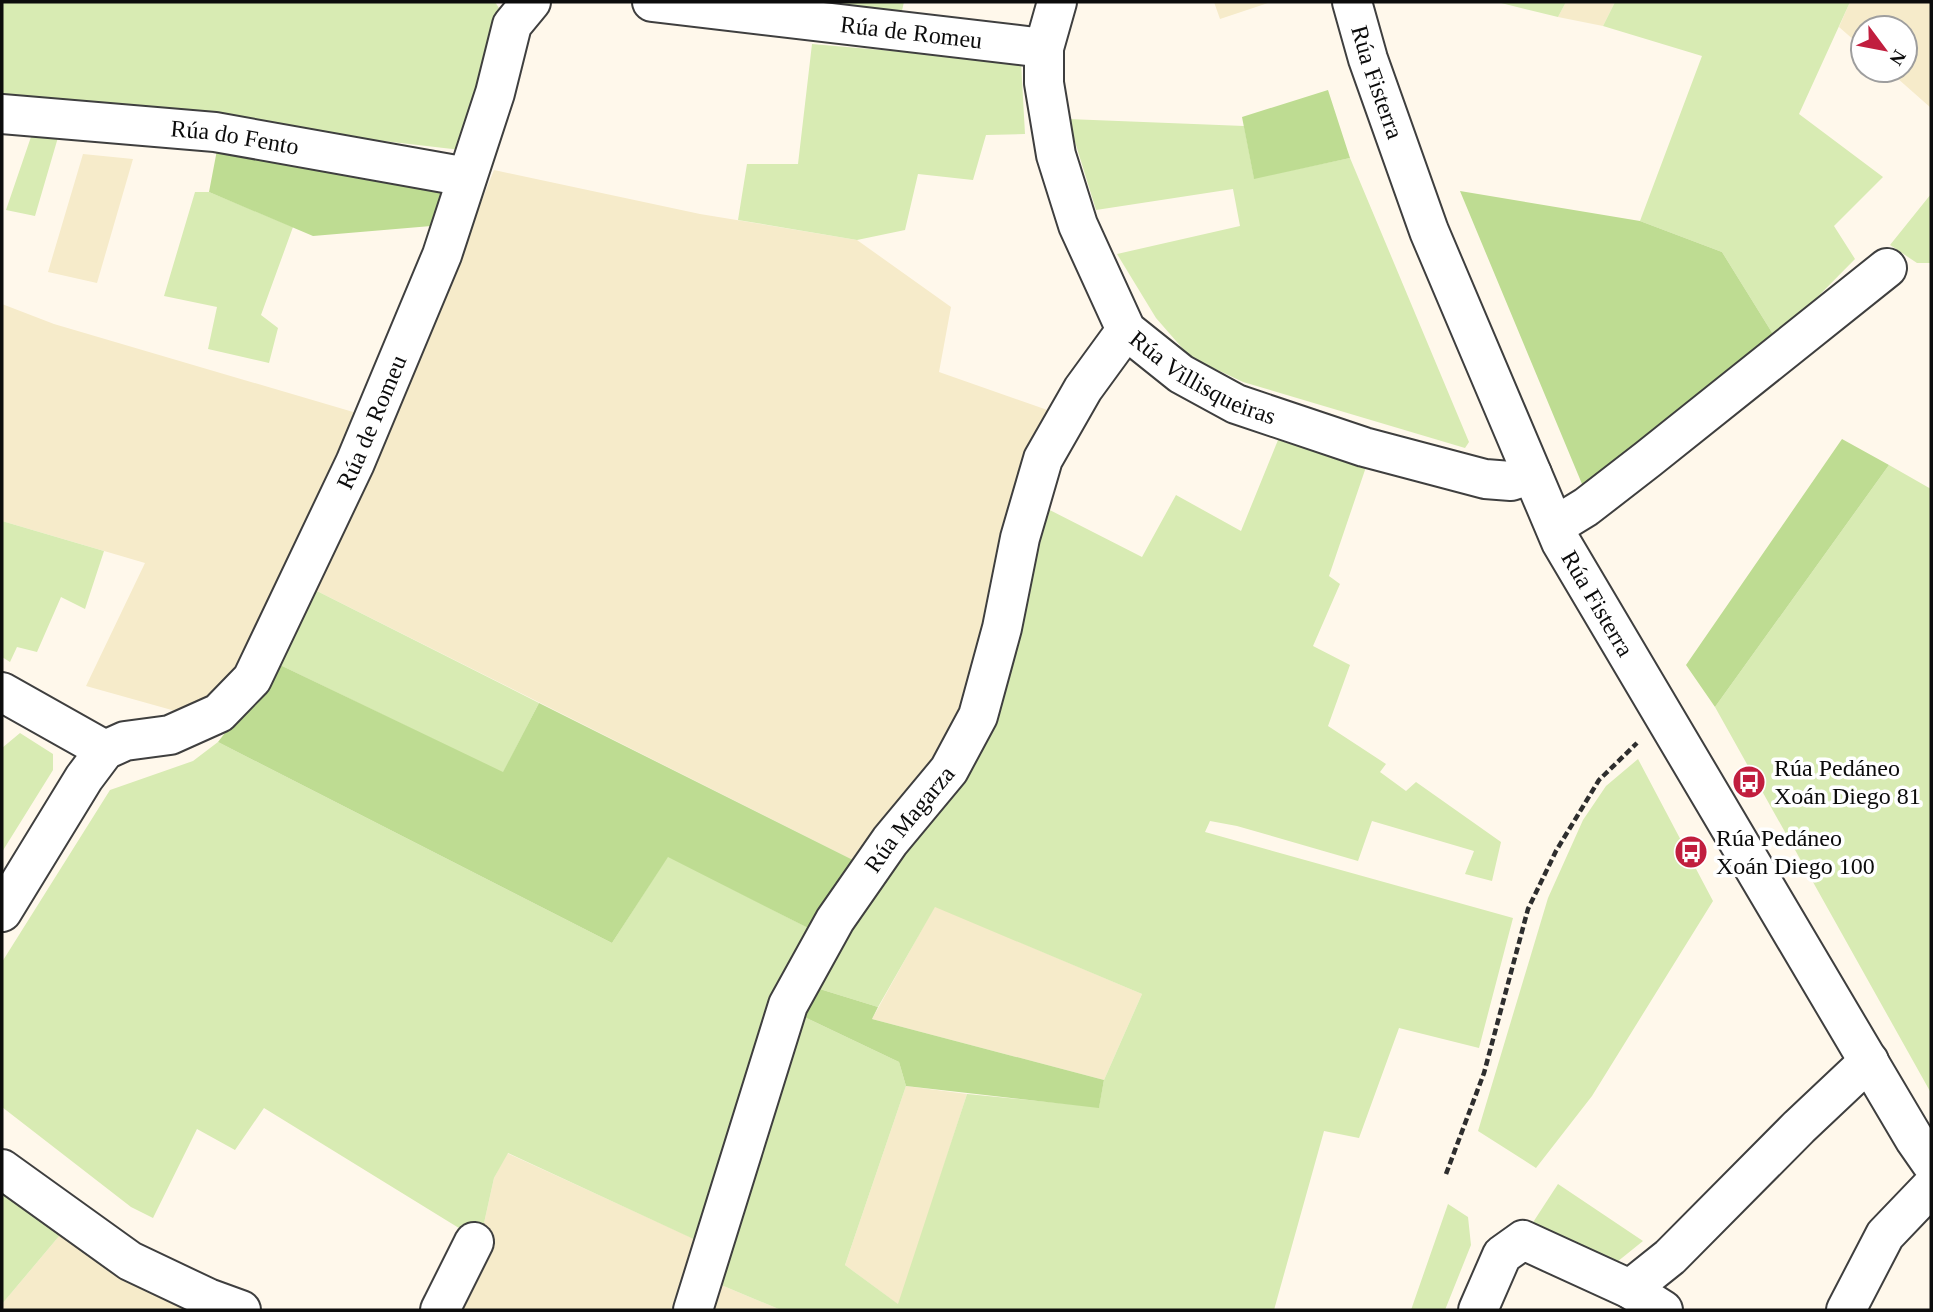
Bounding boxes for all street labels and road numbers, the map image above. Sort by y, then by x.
street label: Rúa de Romeu [839,11,984,54]
street label: Rúa Fisterra [1346,23,1408,143]
street label: Rúa do Fento [170,115,301,160]
street label: Rúa Villisqueiras [1125,325,1279,429]
street label: Rúa de Romeu [332,351,412,493]
street label: Rúa Fisterra [1556,546,1639,661]
street label: Rúa Magarza [859,761,960,877]

